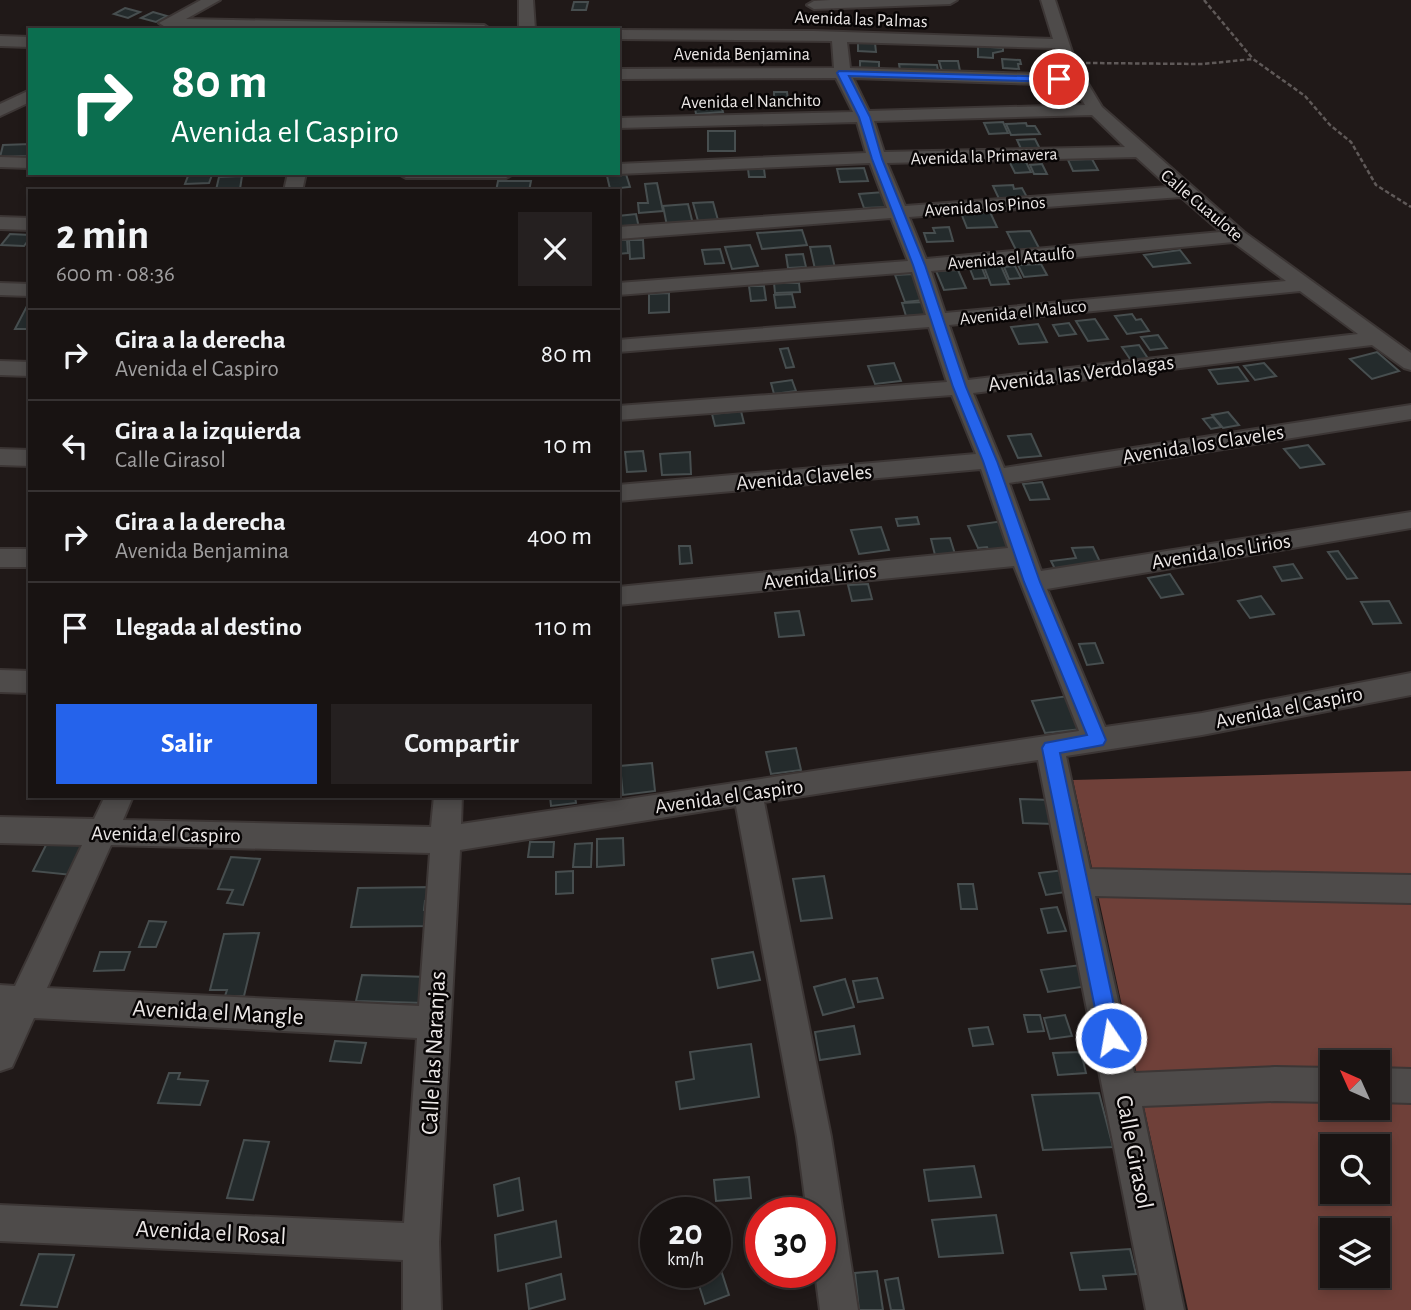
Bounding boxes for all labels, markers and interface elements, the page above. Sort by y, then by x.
street label: Avenida las Palmas [794,9,928,31]
street label: Avenida Benjamina [674,46,810,64]
pin [1029,49,1089,109]
icon: right [56,56,147,147]
text: 80 m [171,58,268,107]
icon: arrive [1040,60,1078,98]
street label: Avenida el Nanchito [681,92,821,112]
text: Avenida el Caspiro [171,116,399,148]
street label: Avenida la Primavera [910,145,1058,169]
street label: Calle Cuaulote [1157,167,1246,245]
street label: Avenida los Pinos [924,194,1046,220]
button: close [518,212,592,286]
text: 2 min [56,214,149,256]
street label: Avenida el Ataulfo [947,244,1075,274]
text: 600 m · 08:36 [56,263,175,286]
street label: Avenida el Maluco [959,297,1088,329]
text: Gira a la derecha [115,327,286,353]
icon: right [56,336,94,374]
text: 80 m [541,341,592,367]
street label: Avenida las Verdolagas [987,352,1175,395]
text: Avenida el Caspiro [115,358,279,381]
text: Gira a la izquierda [115,418,301,444]
street label: Avenida los Claveles [1121,421,1285,468]
icon: left [56,427,94,465]
text: 10 m [544,432,592,458]
text: Calle Girasol [115,449,226,472]
street label: Avenida Claveles [735,461,873,494]
text: Gira a la derecha [115,509,286,535]
icon: right [56,518,94,556]
text: 400 m [527,523,592,549]
street label: Avenida los Lirios [1150,530,1292,573]
text: Avenida Benjamina [115,540,289,563]
street label: Avenida Lirios [762,560,878,593]
icon: arrive [56,609,94,647]
text: Llegada al destino [115,614,302,640]
text: 110 m [535,614,592,640]
street label: Avenida el Caspiro [1214,683,1364,732]
button: Salir [56,704,317,784]
button: Compartir [331,704,592,784]
street label: Avenida el Caspiro [654,776,805,817]
street label: Avenida el Caspiro [91,823,241,846]
street label: Calle las Naranjas [418,970,450,1136]
street label: Avenida el Mangle [132,997,304,1029]
position arrow [1074,1001,1148,1075]
north arrow [1320,1050,1390,1120]
map controls [1320,1050,1390,1288]
street label: Calle Girasol [1111,1093,1157,1211]
button: search [1320,1134,1390,1204]
speed limit sign: 30 [745,1197,836,1288]
text: 20 [668,1216,703,1251]
street label: Avenida el Rosal [135,1217,287,1249]
button: layers [1320,1218,1390,1288]
text: km/h [667,1251,704,1269]

